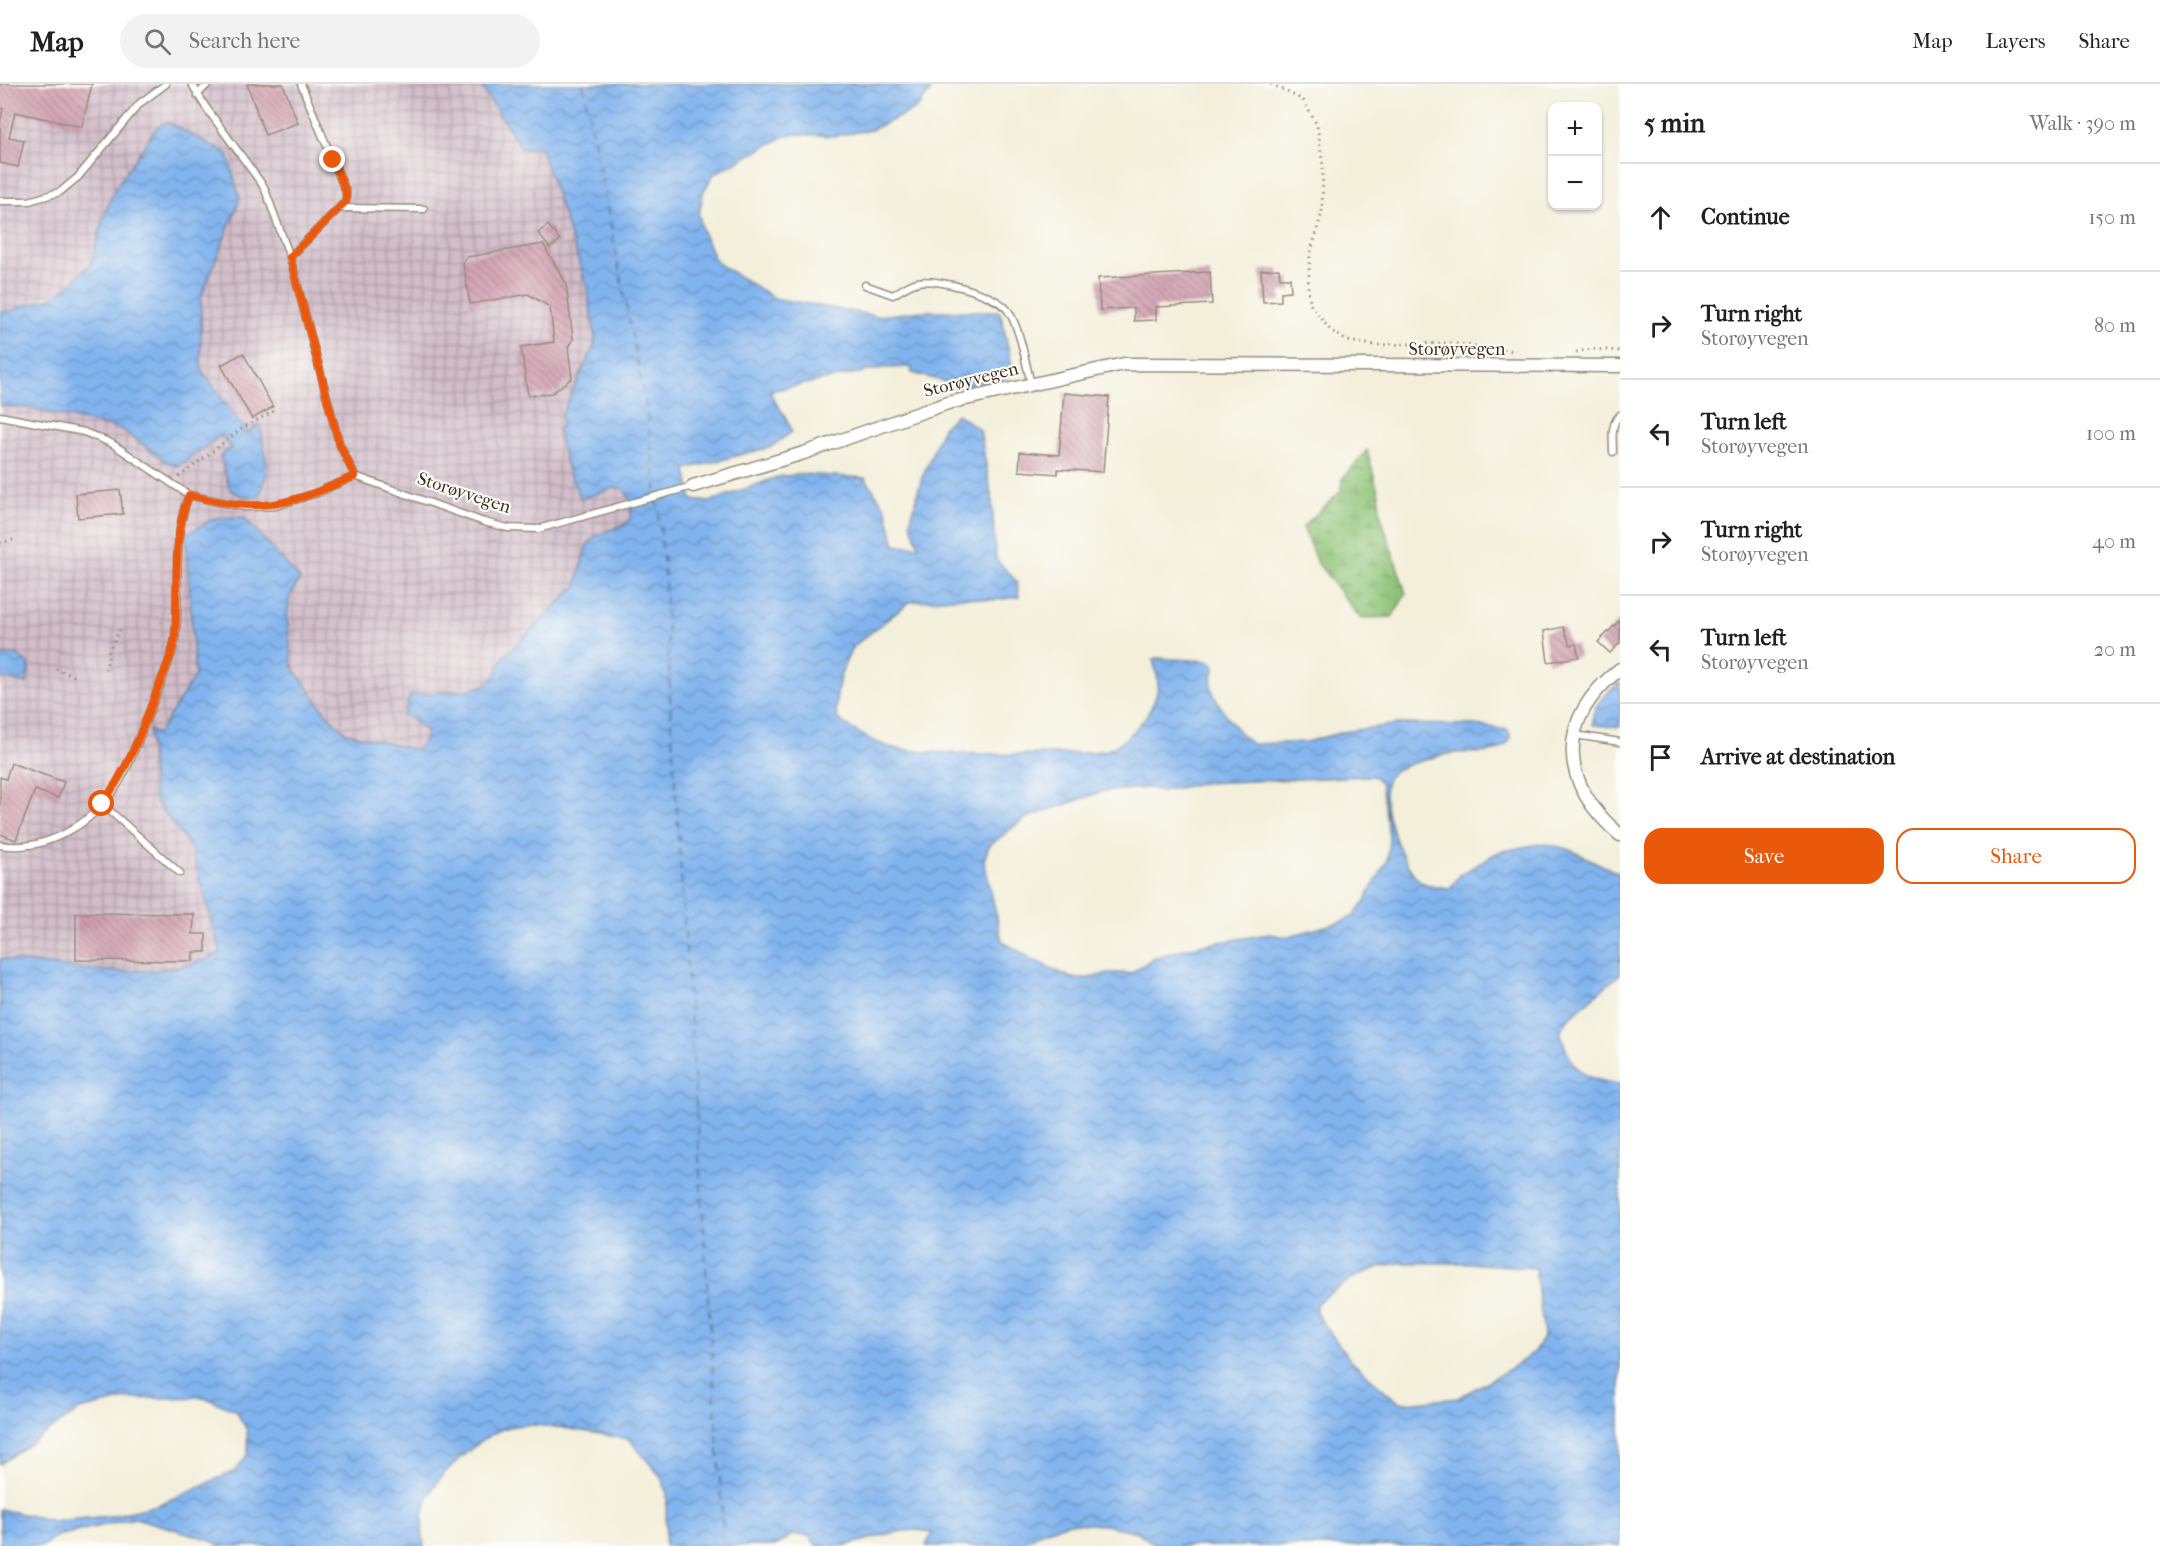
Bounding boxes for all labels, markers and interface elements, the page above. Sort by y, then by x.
search box [120,14,540,68]
text: Map [30,25,84,58]
icon: search [141,25,174,58]
text: Search here [189,28,300,54]
text: Map [1912,29,1953,53]
text: Layers [1986,29,2045,53]
text: Share [2078,29,2130,53]
map controls [1548,102,1602,210]
button: + [1548,102,1602,156]
text: 5 min [1644,108,1705,139]
text: Walk · 390 m [2029,112,2136,135]
route end [319,146,345,172]
button: − [1548,156,1602,210]
icon: ahead [1644,201,1677,234]
text: Continue [1701,204,1790,230]
text: 150 m [2088,206,2136,229]
text: Turn right [1701,301,1802,327]
icon: right [1644,309,1677,342]
text: 80 m [2094,314,2136,337]
text: Storøyvegen [1701,327,1809,350]
street label: Storøyvegen [1409,339,1506,360]
street label: Storøyvegen [921,358,1021,402]
text: Turn left [1701,409,1787,435]
icon: left [1644,417,1677,450]
text: 100 m [2086,422,2136,445]
text: Storøyvegen [1701,435,1809,458]
street label: Storøyvegen [415,468,514,518]
text: Turn right [1701,517,1802,543]
icon: right [1644,525,1677,558]
text: 40 m [2092,530,2136,553]
text: Storøyvegen [1701,543,1809,566]
text: Turn left [1701,625,1787,651]
icon: left [1644,633,1677,666]
text: 20 m [2094,638,2136,661]
text: Storøyvegen [1701,651,1809,674]
icon: arrive [1644,741,1677,774]
text: Arrive at destination [1701,744,1895,770]
route start [88,790,114,816]
button: Save [1644,828,1884,884]
button: Share [1896,828,2136,884]

